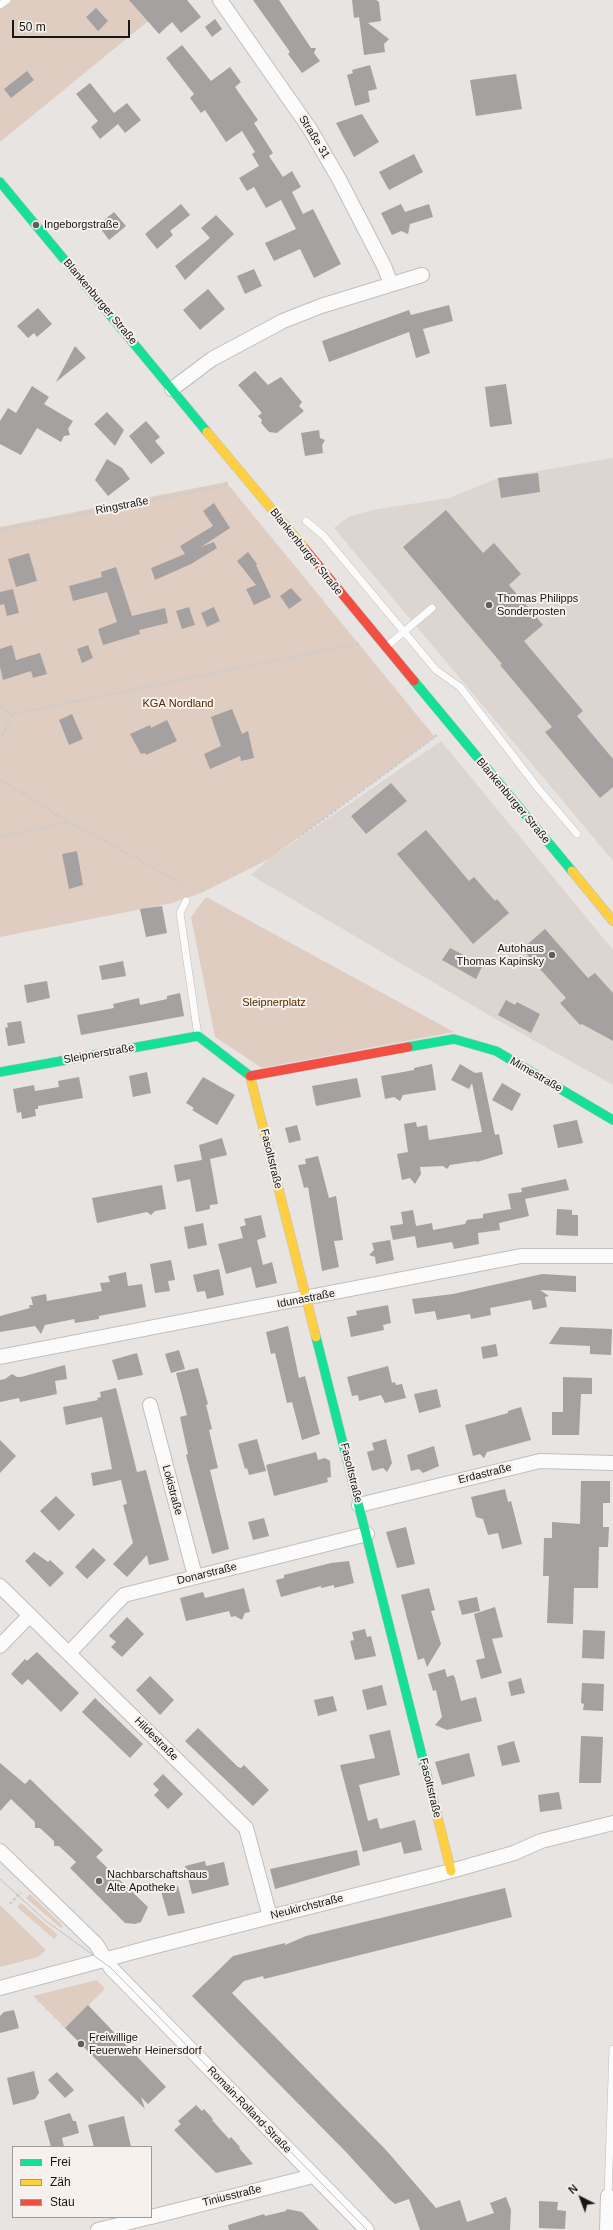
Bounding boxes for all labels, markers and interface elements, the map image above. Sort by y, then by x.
scale bar [14,12,132,38]
text: 50 m [19,20,46,34]
street label: Straße 31 [296,113,332,161]
place label: Ingeborgstraße [44,218,119,232]
marker: Ingeborgstraße [31,220,41,230]
street label: Blankenburger Straße [60,257,140,347]
street label: Ringstraße [94,494,150,518]
street label: Blankenburger Straße [267,506,345,598]
place label: Thomas Philipps Sonderposten [497,592,578,618]
marker: Thomas Philipps Sonderposten [484,600,494,610]
park label: KGA Nordland [143,697,213,711]
street label: Blankenburger Straße [473,756,553,846]
place label: Autohaus Thomas Kapinsky [457,942,544,968]
marker: Autohaus Thomas Kapinsky [547,950,557,960]
park label: Sleipnerplatz [242,996,306,1010]
street label: Sleipnerstraße [63,1041,135,1067]
street label: Mimestraße [508,1055,564,1095]
street label: Fasoltstraße [257,1128,285,1190]
street label: Idunastraße [276,1287,336,1311]
street label: Fasoltstraße [337,1442,365,1504]
street label: Erdastraße [457,1461,513,1487]
street label: Lokistraße [159,1463,185,1517]
street label: Donarstraße [176,1560,238,1588]
street label: Hildestraße [131,1714,181,1764]
street label: Fasoltstraße [416,1757,444,1819]
place label: Nachbarschaftshaus Alte Apotheke [107,1868,207,1894]
marker: Nachbarschaftshaus Alte Apotheke [94,1876,104,1886]
street label: Neukirchstraße [269,1892,345,1922]
place label: Freiwillige Feuerwehr Heinersdorf [89,2031,201,2057]
marker: Freiwillige Feuerwehr Heinersdorf [76,2039,86,2049]
street label: Romain-Rolland-Straße [204,2064,294,2156]
legend [12,2146,152,2218]
text: Frei [50,2155,71,2169]
text: Zäh [50,2175,71,2189]
north arrow [561,2178,601,2218]
street label: Tiniusstraße [201,2182,263,2210]
text: N [566,2182,580,2196]
text: Stau [50,2195,75,2209]

